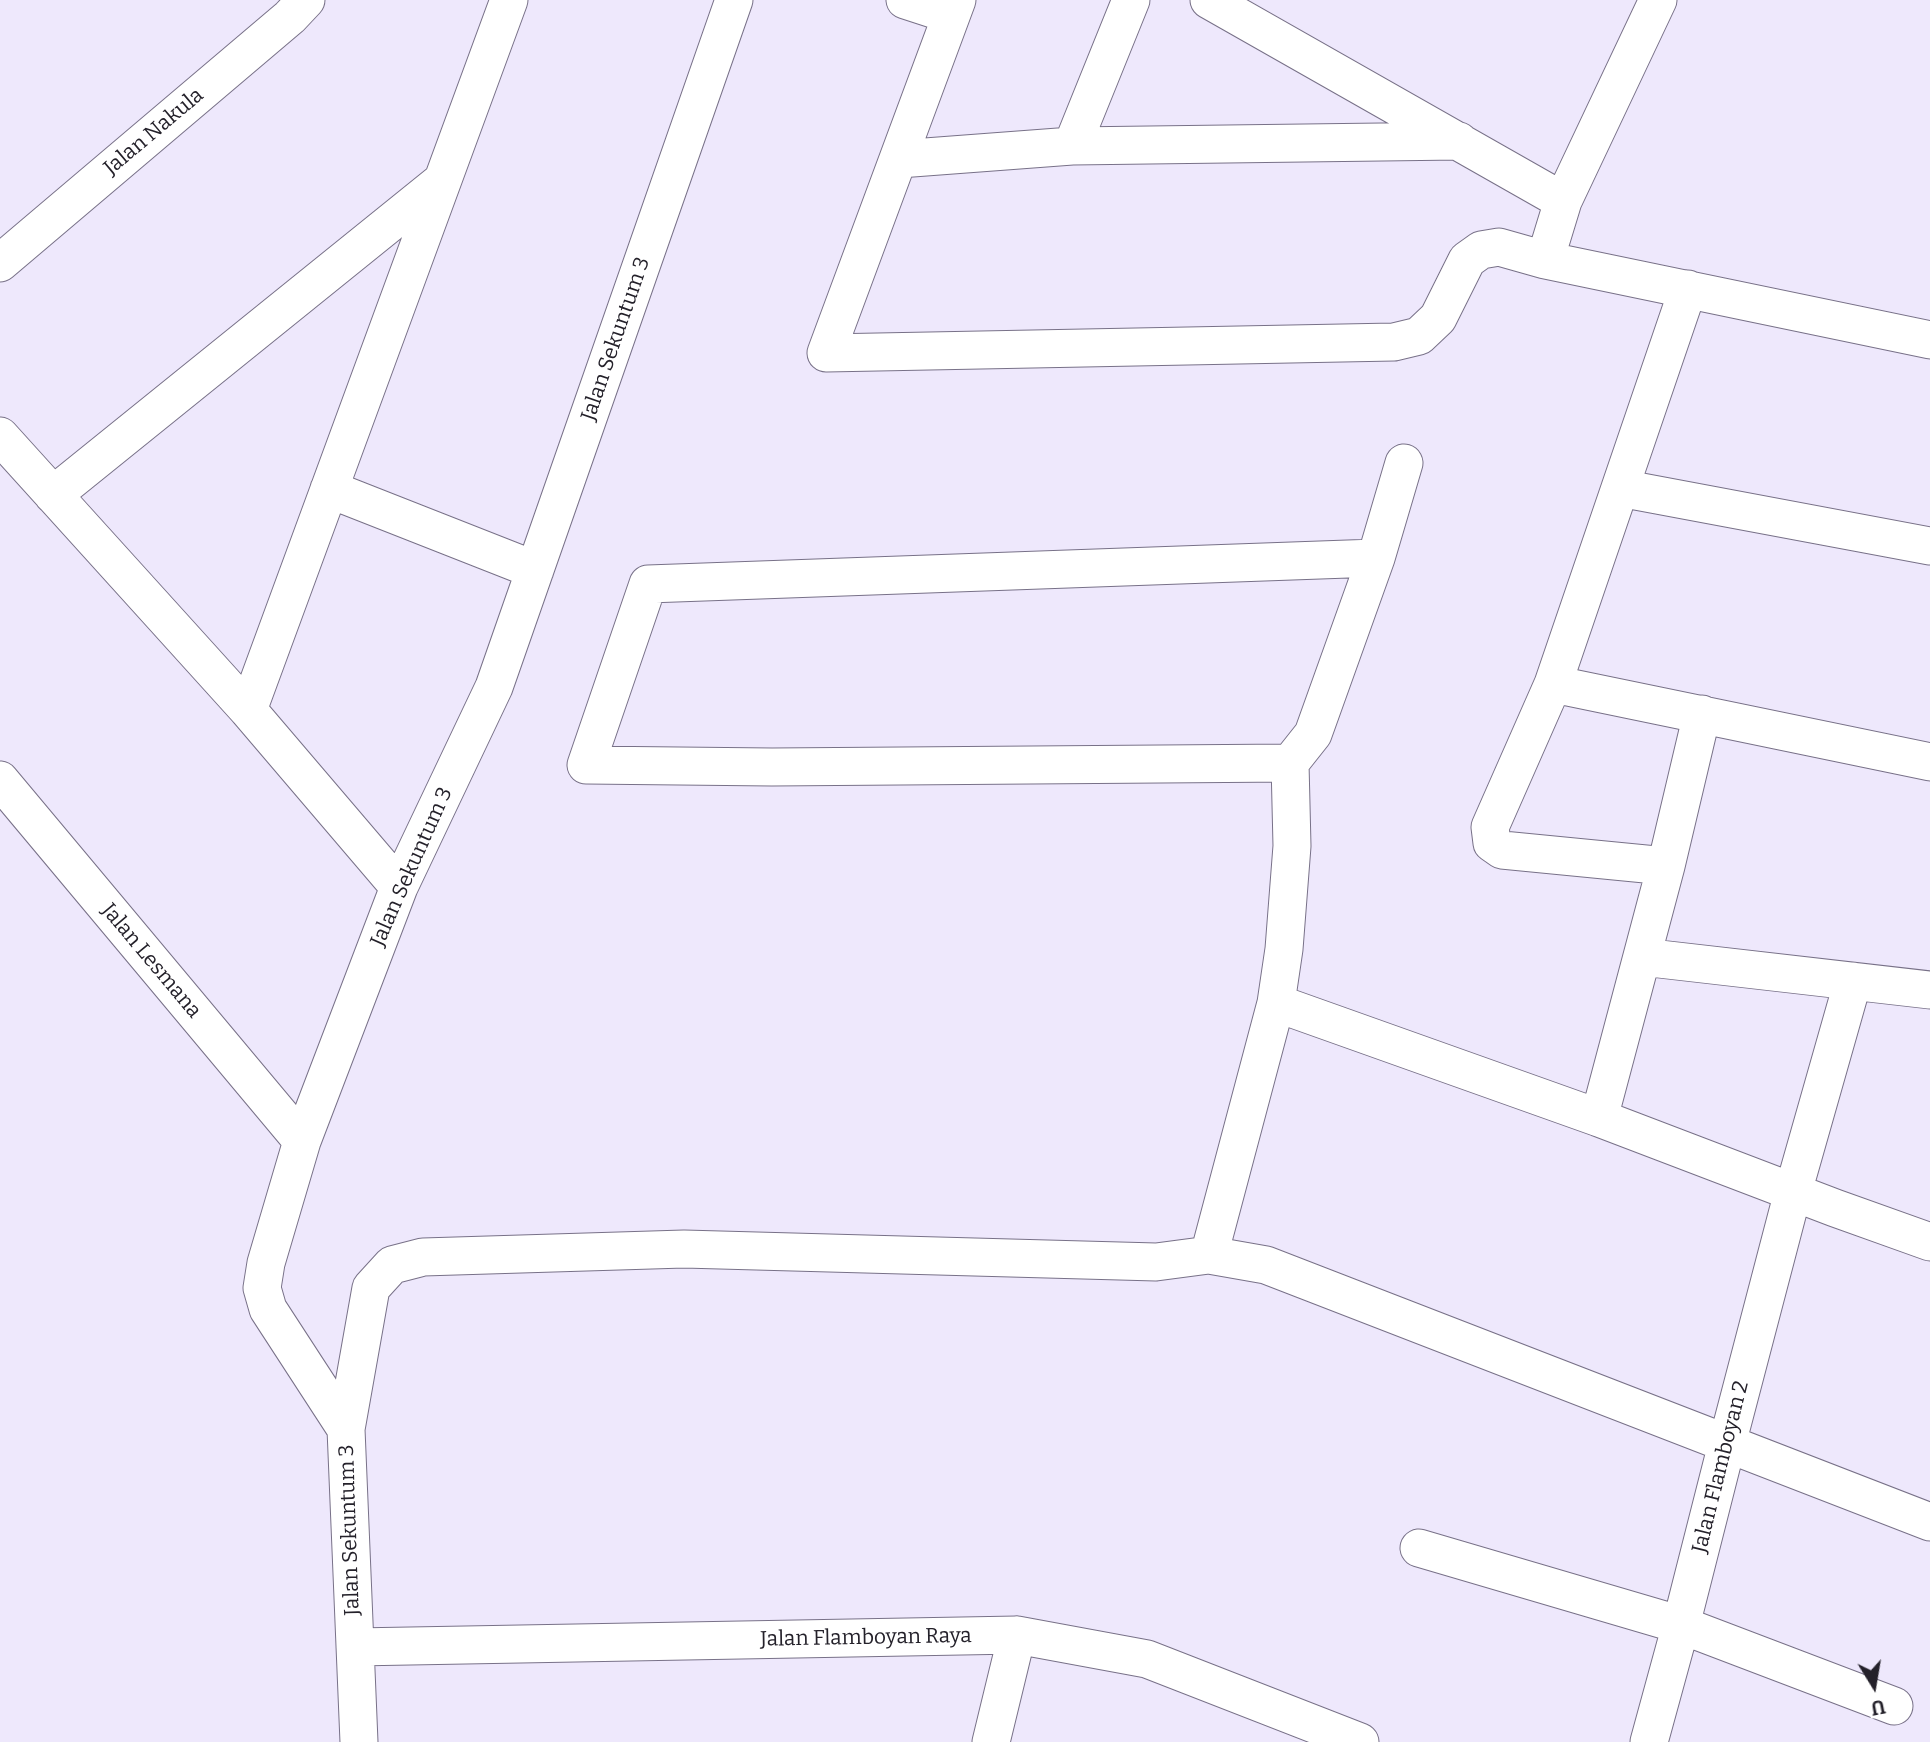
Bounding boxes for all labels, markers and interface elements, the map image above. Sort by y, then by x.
street label: Jalan Nakula [99,83,209,181]
street label: Jalan Sekuntum 3 [576,254,656,424]
street label: Jalan Sekuntum 3 [366,784,458,950]
street label: Jalan Lesmana [96,899,206,1023]
street label: Jalan Flamboyan 2 [1687,1378,1755,1556]
street label: Jalan Sekuntum 3 [334,1444,366,1616]
street label: Jalan Flamboyan Raya [760,1624,972,1652]
north arrow [1839,1651,1909,1721]
text: U [1869,1694,1887,1720]

